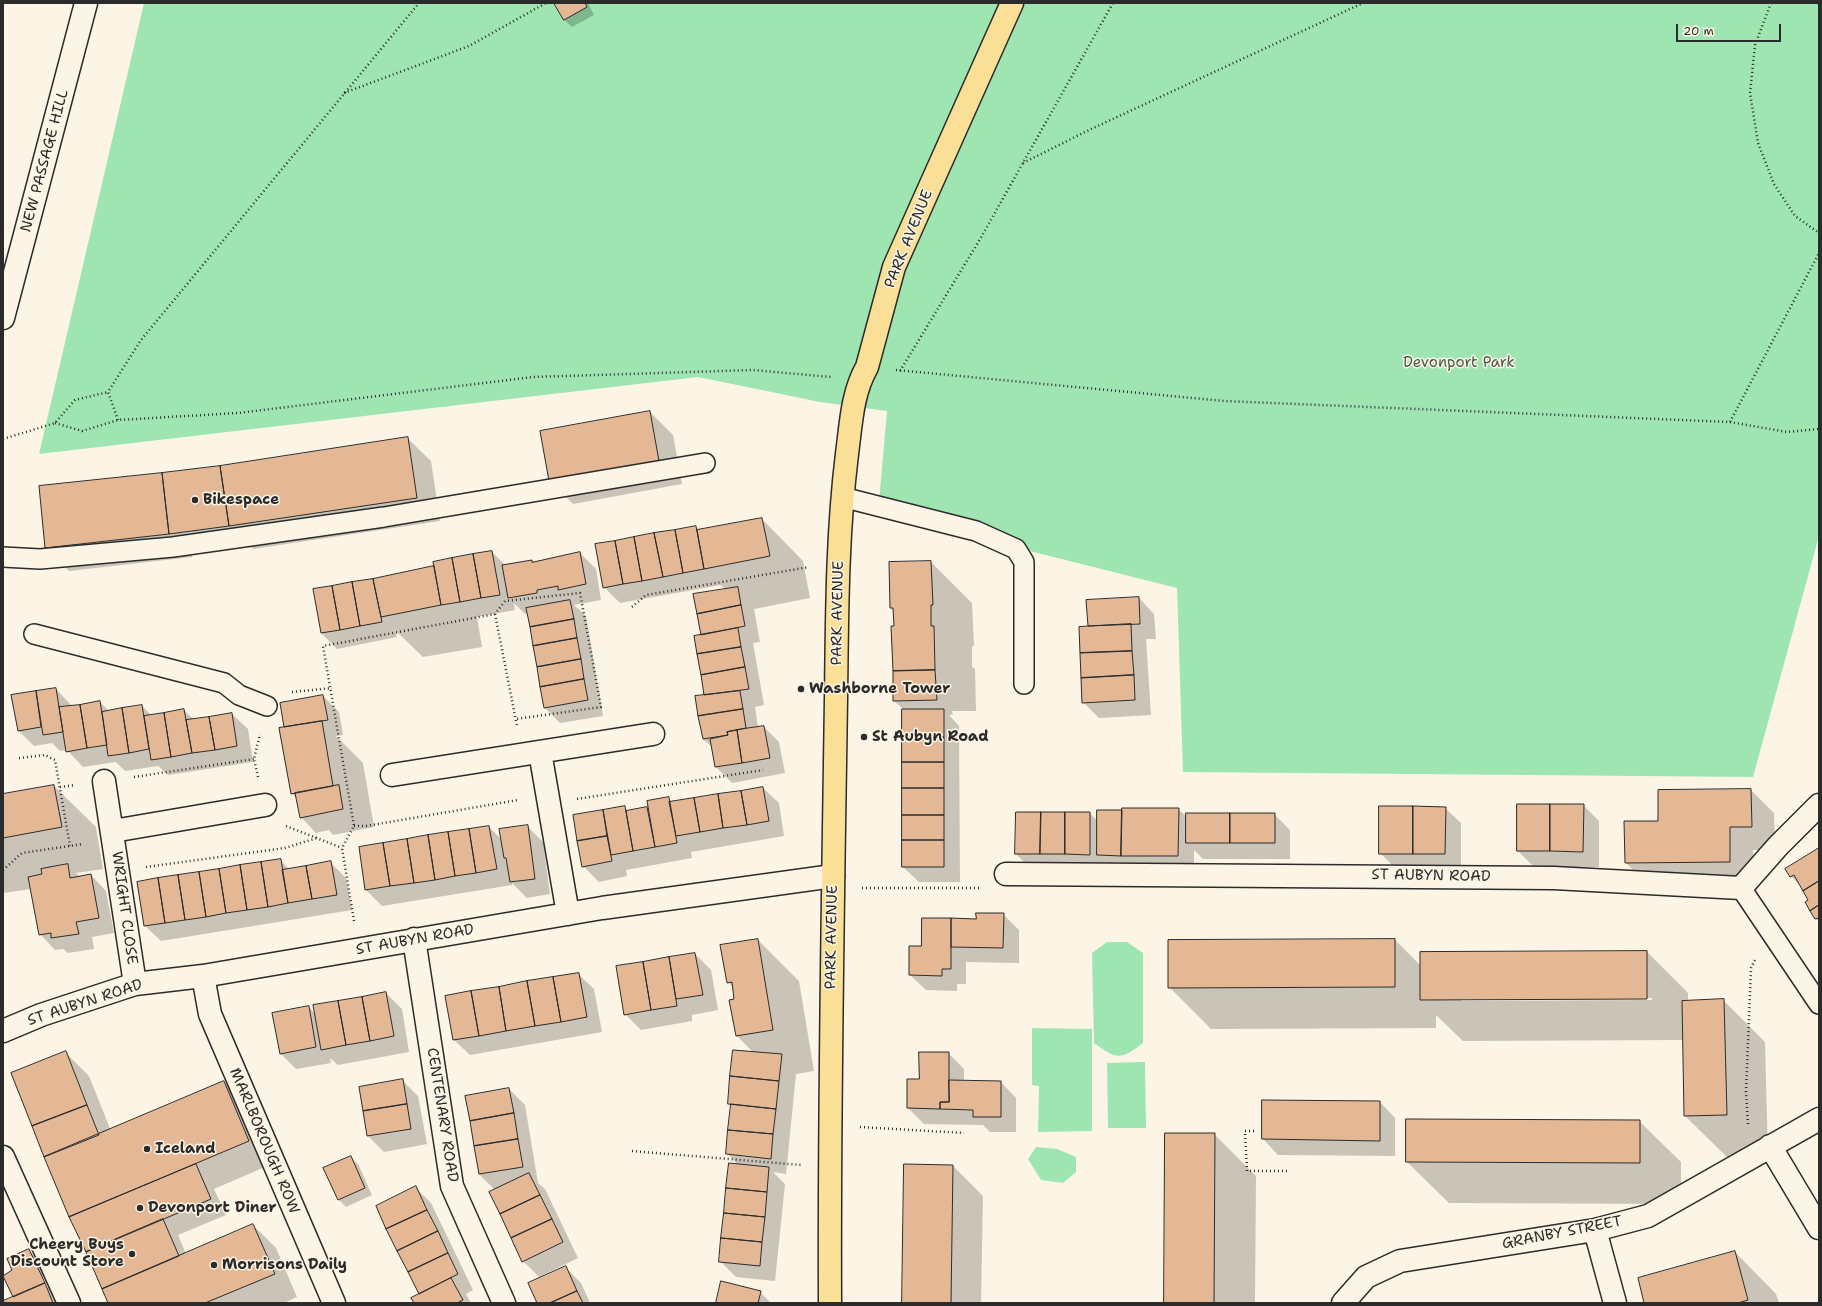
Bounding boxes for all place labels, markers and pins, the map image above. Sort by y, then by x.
place label: Bikespace [203,491,279,509]
marker: Bikespace [190,495,200,505]
place label: Washborne Tower [809,680,950,698]
marker: Washborne Tower [796,684,806,694]
place label: St Aubyn Road [872,728,988,746]
marker: St Aubyn Road [859,732,869,742]
place label: Iceland [155,1140,215,1158]
marker: Iceland [142,1144,152,1154]
place label: Devonport Diner [148,1199,277,1217]
marker: Devonport Diner [135,1203,145,1213]
place label: Cheery Buys Discount Store [10,1236,124,1271]
marker: Cheery Buys Discount Store [127,1249,137,1259]
place label: Morrisons Daily [222,1256,347,1274]
marker: Morrisons Daily [209,1260,219,1270]

